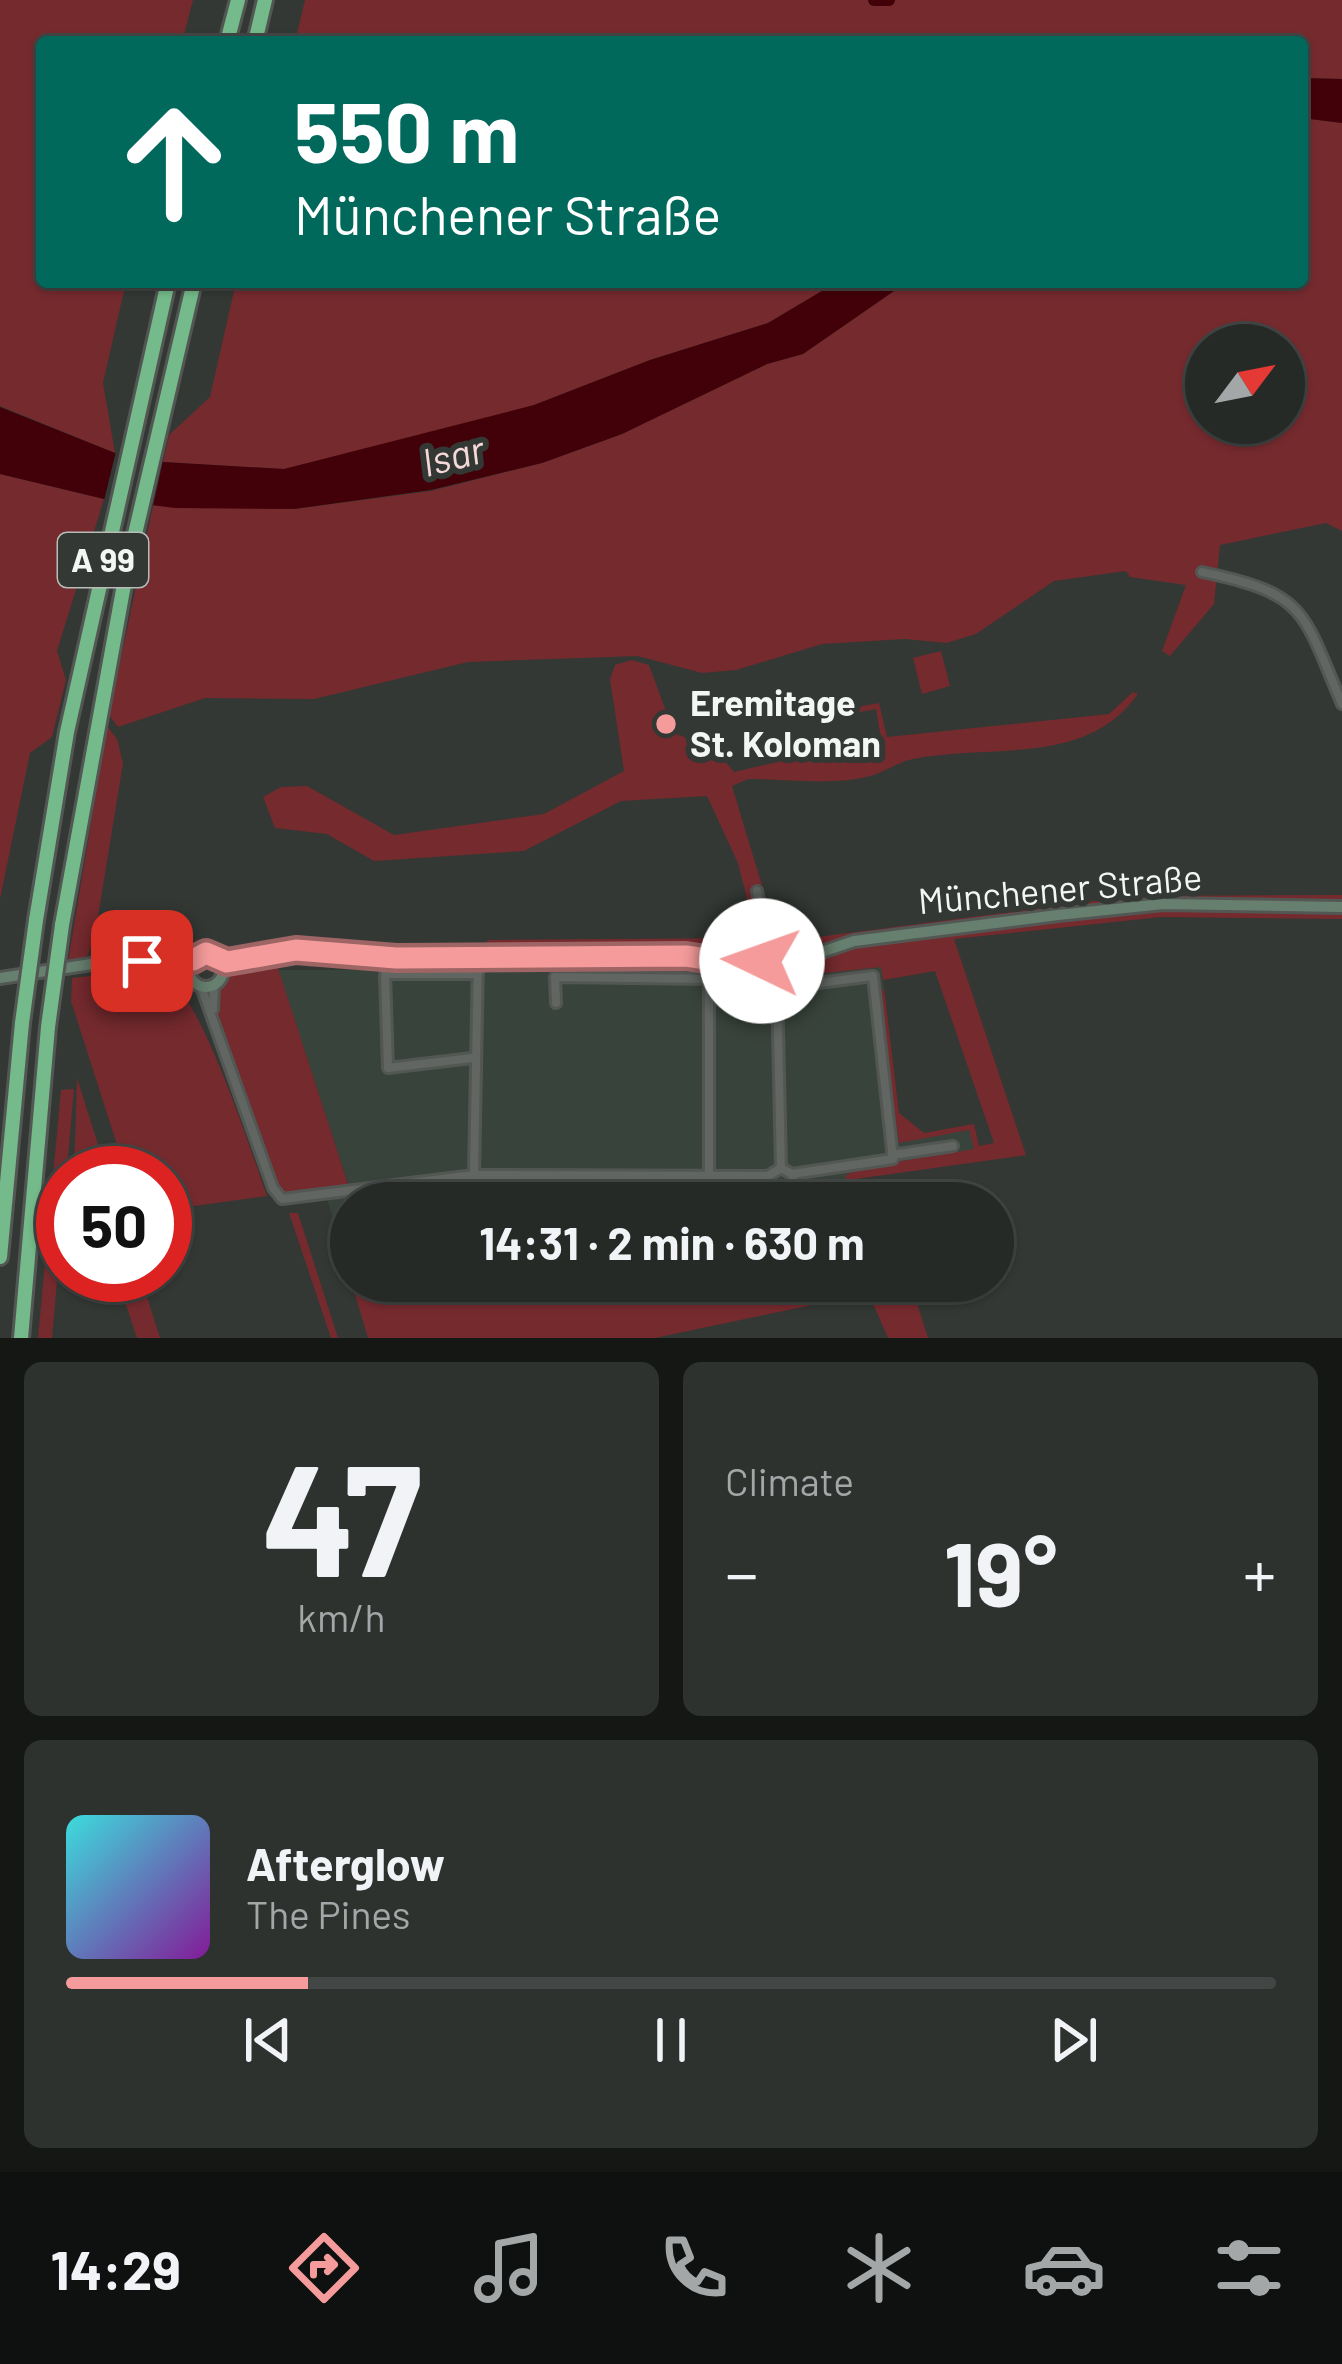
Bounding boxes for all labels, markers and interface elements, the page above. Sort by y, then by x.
text: 550 m [294,79,519,180]
icon: ahead [96,84,252,240]
text: Münchener Straße [294,181,721,246]
north arrow [1185,324,1305,444]
map controls [1185,324,1305,444]
water label: Isar [417,424,490,485]
road number: A 99 [58,533,148,587]
place label: Eremitage St. Koloman [690,680,881,764]
marker: Eremitage St. Koloman [653,711,679,737]
street label: Münchener Straße [916,854,1204,921]
position arrow [699,898,825,1024]
pin [91,910,193,1012]
icon: arrive [109,928,175,994]
speed limit sign: 50 [36,1146,192,1302]
text: 14:31 · 2 min · 630 m [479,1215,865,1269]
text: 47 [261,1421,422,1608]
text: Climate [725,1457,854,1504]
text: 19° [944,1517,1057,1625]
text: − [725,1532,758,1611]
text: + [1243,1532,1276,1611]
text: km/h [297,1593,386,1640]
text: Afterglow [246,1836,445,1890]
text: The Pines [246,1890,411,1937]
icon: previous [235,2007,301,2073]
icon: pause [638,2007,704,2073]
icon: next [1041,2007,1107,2073]
icon: directions [282,2226,366,2310]
icon: music [467,2226,551,2310]
icon: phone [652,2226,736,2310]
icon: climate [837,2226,921,2310]
icon: car [1022,2226,1106,2310]
icon: filters [1207,2226,1291,2310]
text: 14:29 [51,2236,181,2301]

